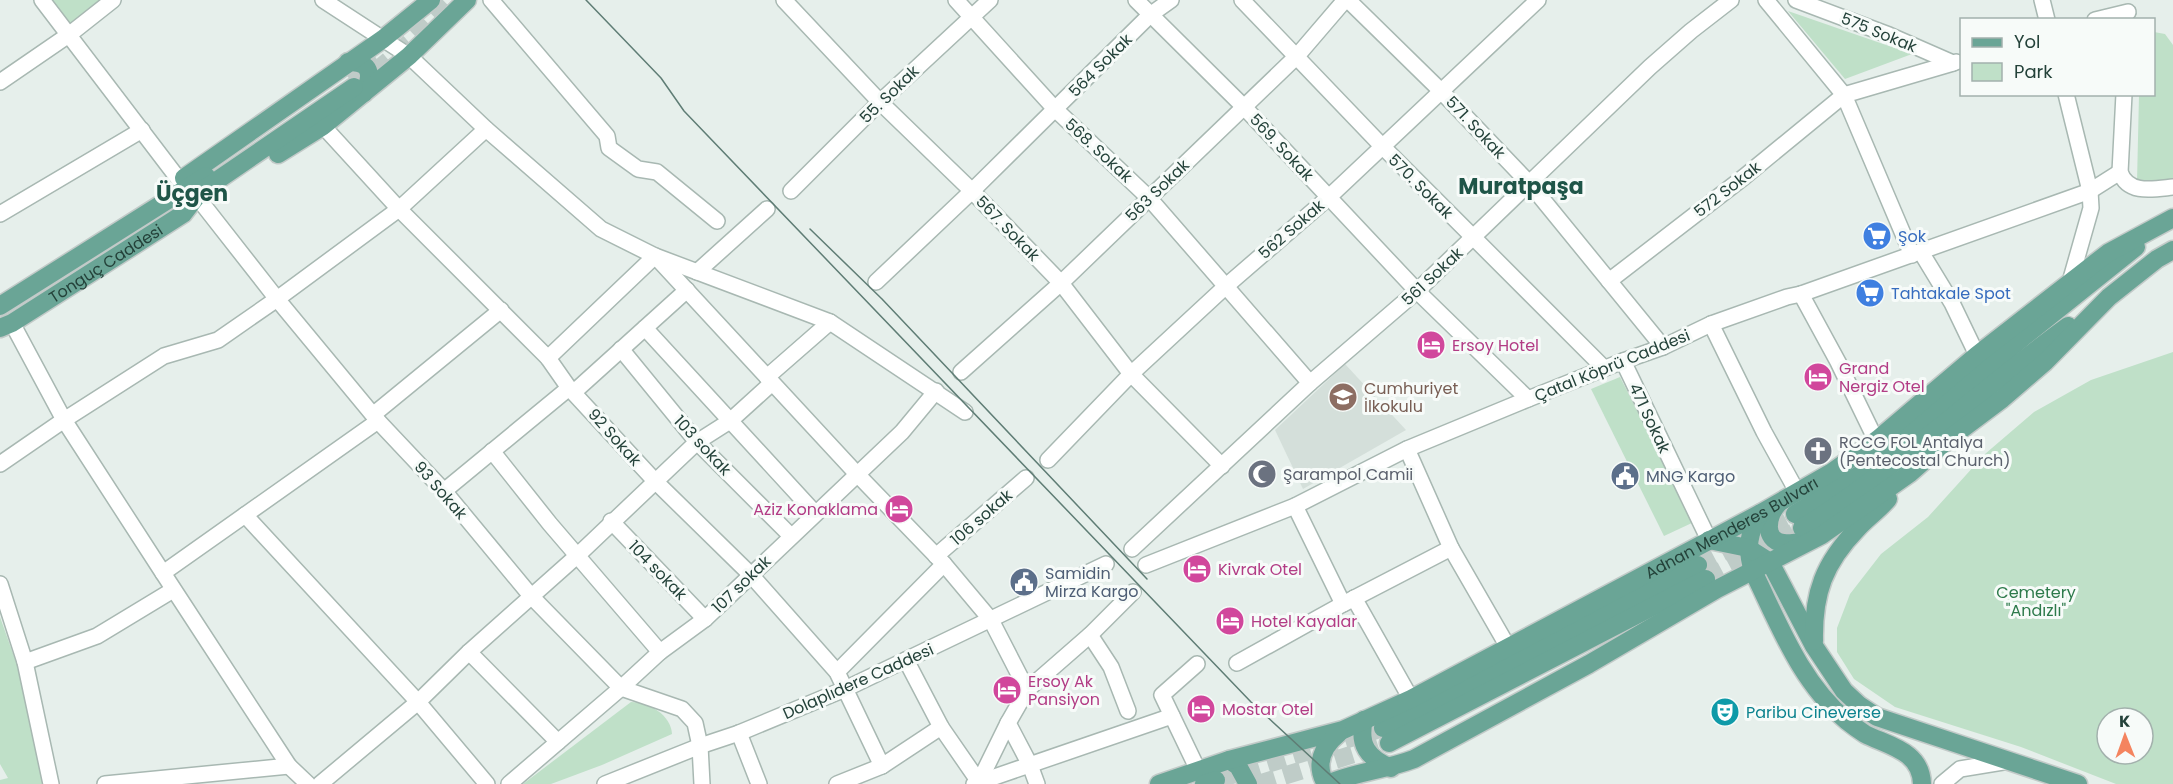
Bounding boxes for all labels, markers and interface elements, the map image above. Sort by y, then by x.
street label: 575 Sokak [1837,7,1921,58]
legend [1960,18,2155,96]
street label: 564 Sokak [1063,28,1138,102]
text: Yol [2014,29,2040,54]
text: Park [2014,59,2053,84]
street label: 55. Sokak [855,60,925,129]
street label: 571. Sokak [1440,91,1511,164]
street label: 569. Sokak [1244,108,1319,187]
street label: 568. Sokak [1060,113,1138,188]
street label: 570. Sokak [1383,149,1459,225]
street label: 563 Sokak [1120,153,1195,227]
street label: 572 Sokak [1689,155,1766,223]
district label: Muratpaşa [1458,171,1584,202]
district label: Üçgen [156,178,228,209]
street label: 567. Sokak [970,190,1045,267]
street label: 562 Sokak [1253,194,1330,264]
street label: Tonguç Caddesi [44,219,167,309]
supermarket icon: Şok [1861,220,1893,252]
place label: Şok [1898,225,1927,248]
street label: 561 Sokak [1397,241,1469,311]
supermarket icon: Tahtakale Spot [1854,277,1886,309]
place label: Tahtakale Spot [1891,282,2011,305]
street label: Çatal Köprü Caddesi [1531,324,1694,407]
hotel icon: Ersoy Hotel [1415,329,1447,361]
place label: Ersoy Hotel [1452,334,1539,357]
place label: Grand Nergiz Otel [1839,357,1925,398]
hotel icon: Grand Nergiz Otel [1802,361,1834,393]
place label: Cumhuriyet İlkokulu [1364,377,1458,418]
street label: 471 Sokak [1623,379,1676,458]
school or university icon: Cumhuriyet İlkokulu [1327,381,1359,413]
street label: 92 Sokak [583,403,647,472]
street label: 103 sokak [669,410,737,481]
place label: RCCG FOL Antalya (Pentecostal Church) [1839,431,2011,472]
church icon: RCCG FOL Antalya (Pentecostal Church) [1802,435,1834,467]
street label: 93 Sokak [409,456,473,525]
mosque icon: Şarampol Camii [1246,458,1278,490]
public building icon: MNG Kargo [1609,460,1641,492]
place label: Şarampol Camii [1283,463,1413,486]
place label: MNG Kargo [1646,465,1735,488]
street label: Adnan Menderes Bulvarı [1641,471,1823,585]
street label: 106 sokak [945,483,1018,551]
hotel icon: Aziz Konaklama [883,493,915,525]
place label: Aziz Konaklama [753,498,878,521]
street label: 104 sokak [623,535,693,606]
street label: 107 sokak [707,550,777,618]
hotel icon: Kivrak Otel [1181,553,1213,585]
place label: Kivrak Otel [1218,558,1302,581]
place label: Samidin Mirza Kargo [1045,562,1138,603]
public building icon: Samidin Mirza Kargo [1008,566,1040,598]
park label: Cemetery "Andızlı" [1996,581,2076,622]
hotel icon: Hotel Kayalar [1214,605,1246,637]
place label: Hotel Kayalar [1251,610,1357,633]
street label: Dolaplıdere Caddesi [779,638,937,725]
place label: Ersoy Ak Pansiyon [1028,670,1100,711]
hotel icon: Ersoy Ak Pansiyon [991,674,1023,706]
hotel icon: Mostar Otel [1185,693,1217,725]
theatre icon: Paribu Cineverse [1709,696,1741,728]
place label: Mostar Otel [1222,698,1314,721]
place label: Paribu Cineverse [1746,701,1881,724]
north arrow [2095,706,2155,766]
text: K [2119,710,2131,733]

